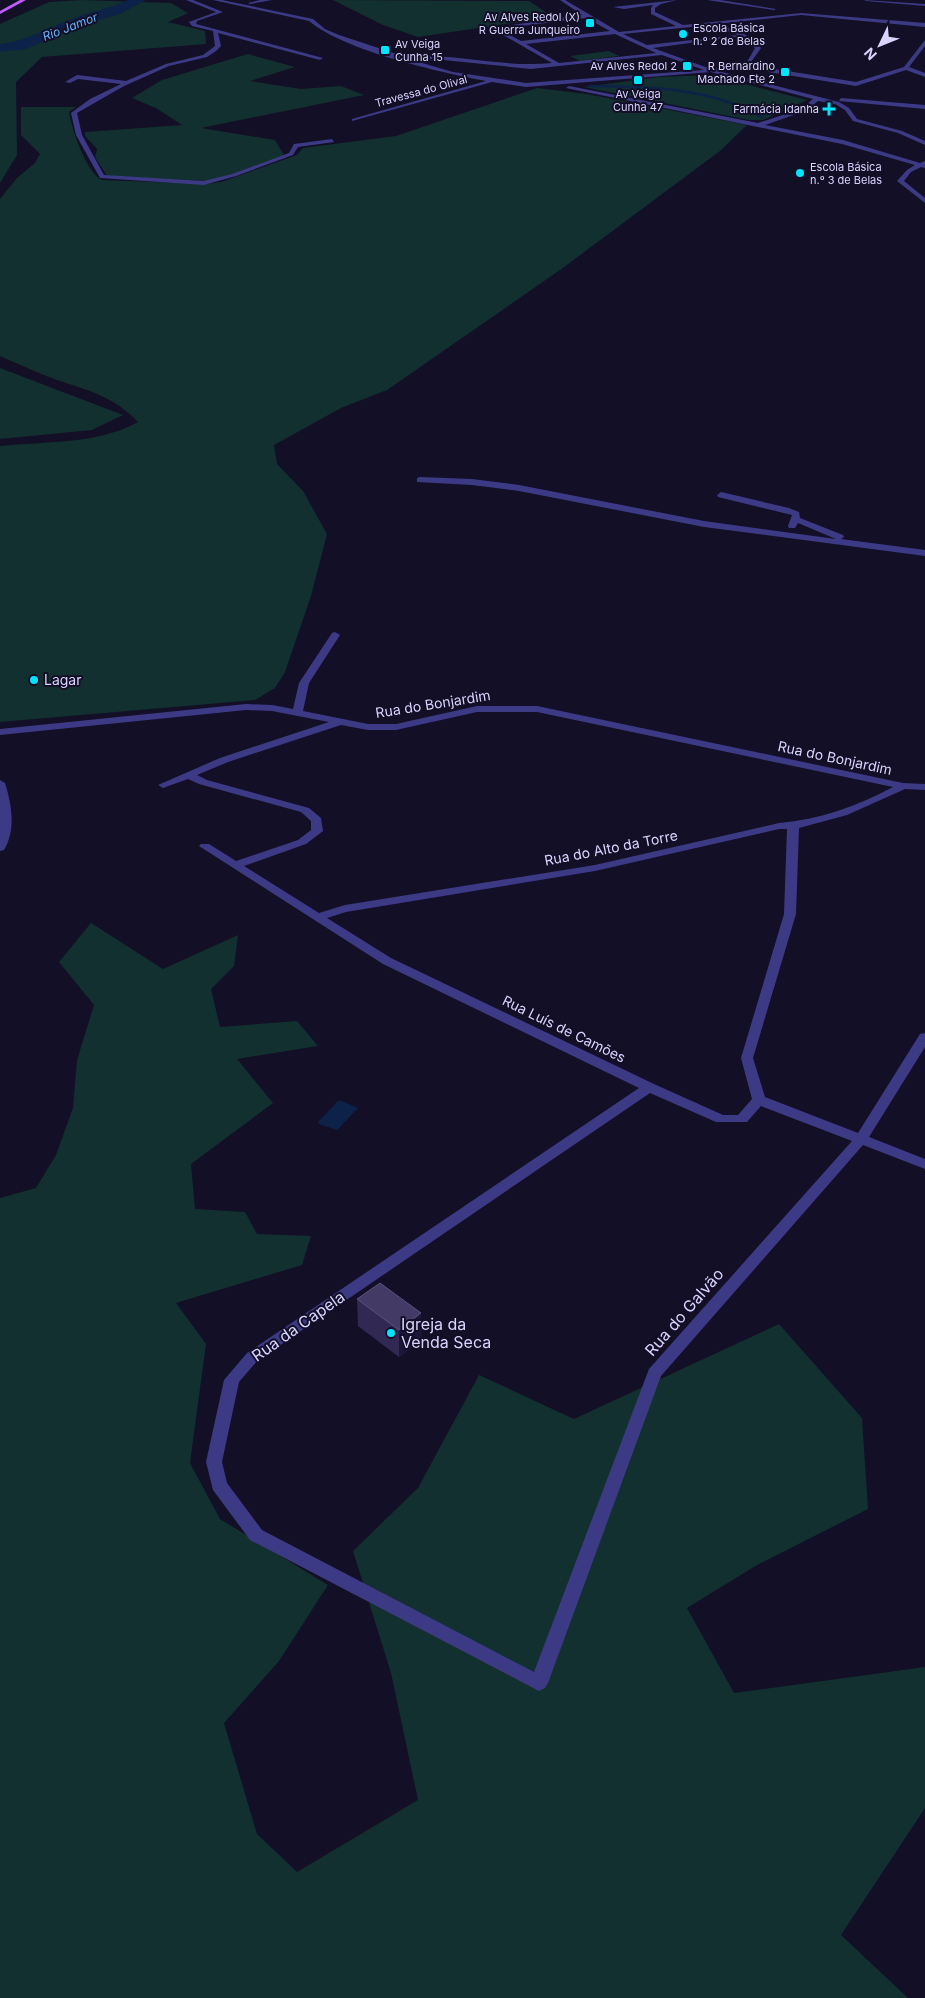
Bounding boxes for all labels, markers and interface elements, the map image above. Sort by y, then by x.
water label: Rio Jamor [40,9,100,44]
place label: Av Alves Redol (X) R Guerra Junqueiro [479,10,580,37]
marker: Av Alves Redol (X) R Guerra Junqueiro [584,17,596,29]
north arrow [855,20,905,70]
place label: Escola Básica n.º 2 de Belas [693,21,765,48]
marker: Escola Básica n.º 2 de Belas [677,28,689,40]
place label: Av Veiga Cunha 15 [395,37,443,64]
marker: Av Veiga Cunha 15 [379,44,391,56]
text: N [860,45,880,64]
place label: Av Alves Redol 2 [590,59,677,73]
place label: R Bernardino Machado Fte 2 [697,59,775,86]
marker: Av Alves Redol 2 [681,60,693,72]
marker: R Bernardino Machado Fte 2 [779,66,791,78]
street label: Travessa do Olival [373,72,469,110]
marker: Av Veiga Cunha 47 [632,74,644,86]
place label: Av Veiga Cunha 47 [613,87,663,114]
place label: Farmácia Idanha [733,102,819,116]
marker: Farmácia Idanha [823,103,835,115]
place label: Escola Básica n.º 3 de Belas [810,160,882,187]
marker: Escola Básica n.º 3 de Belas [794,167,806,179]
place label: Lagar [44,671,82,688]
marker: Lagar [28,674,40,686]
street label: Rua do Bonjardim [374,686,492,721]
street label: Rua do Bonjardim [776,737,894,778]
street label: Rua do Alto da Torre [543,826,679,869]
street label: Rua Luís de Camões [500,991,629,1066]
street label: Rua do Galvão [641,1264,727,1360]
street label: Rua da Capela [248,1286,348,1366]
place label: Igreja da Venda Seca [401,1314,491,1352]
marker: Igreja da Venda Seca [385,1327,397,1339]

